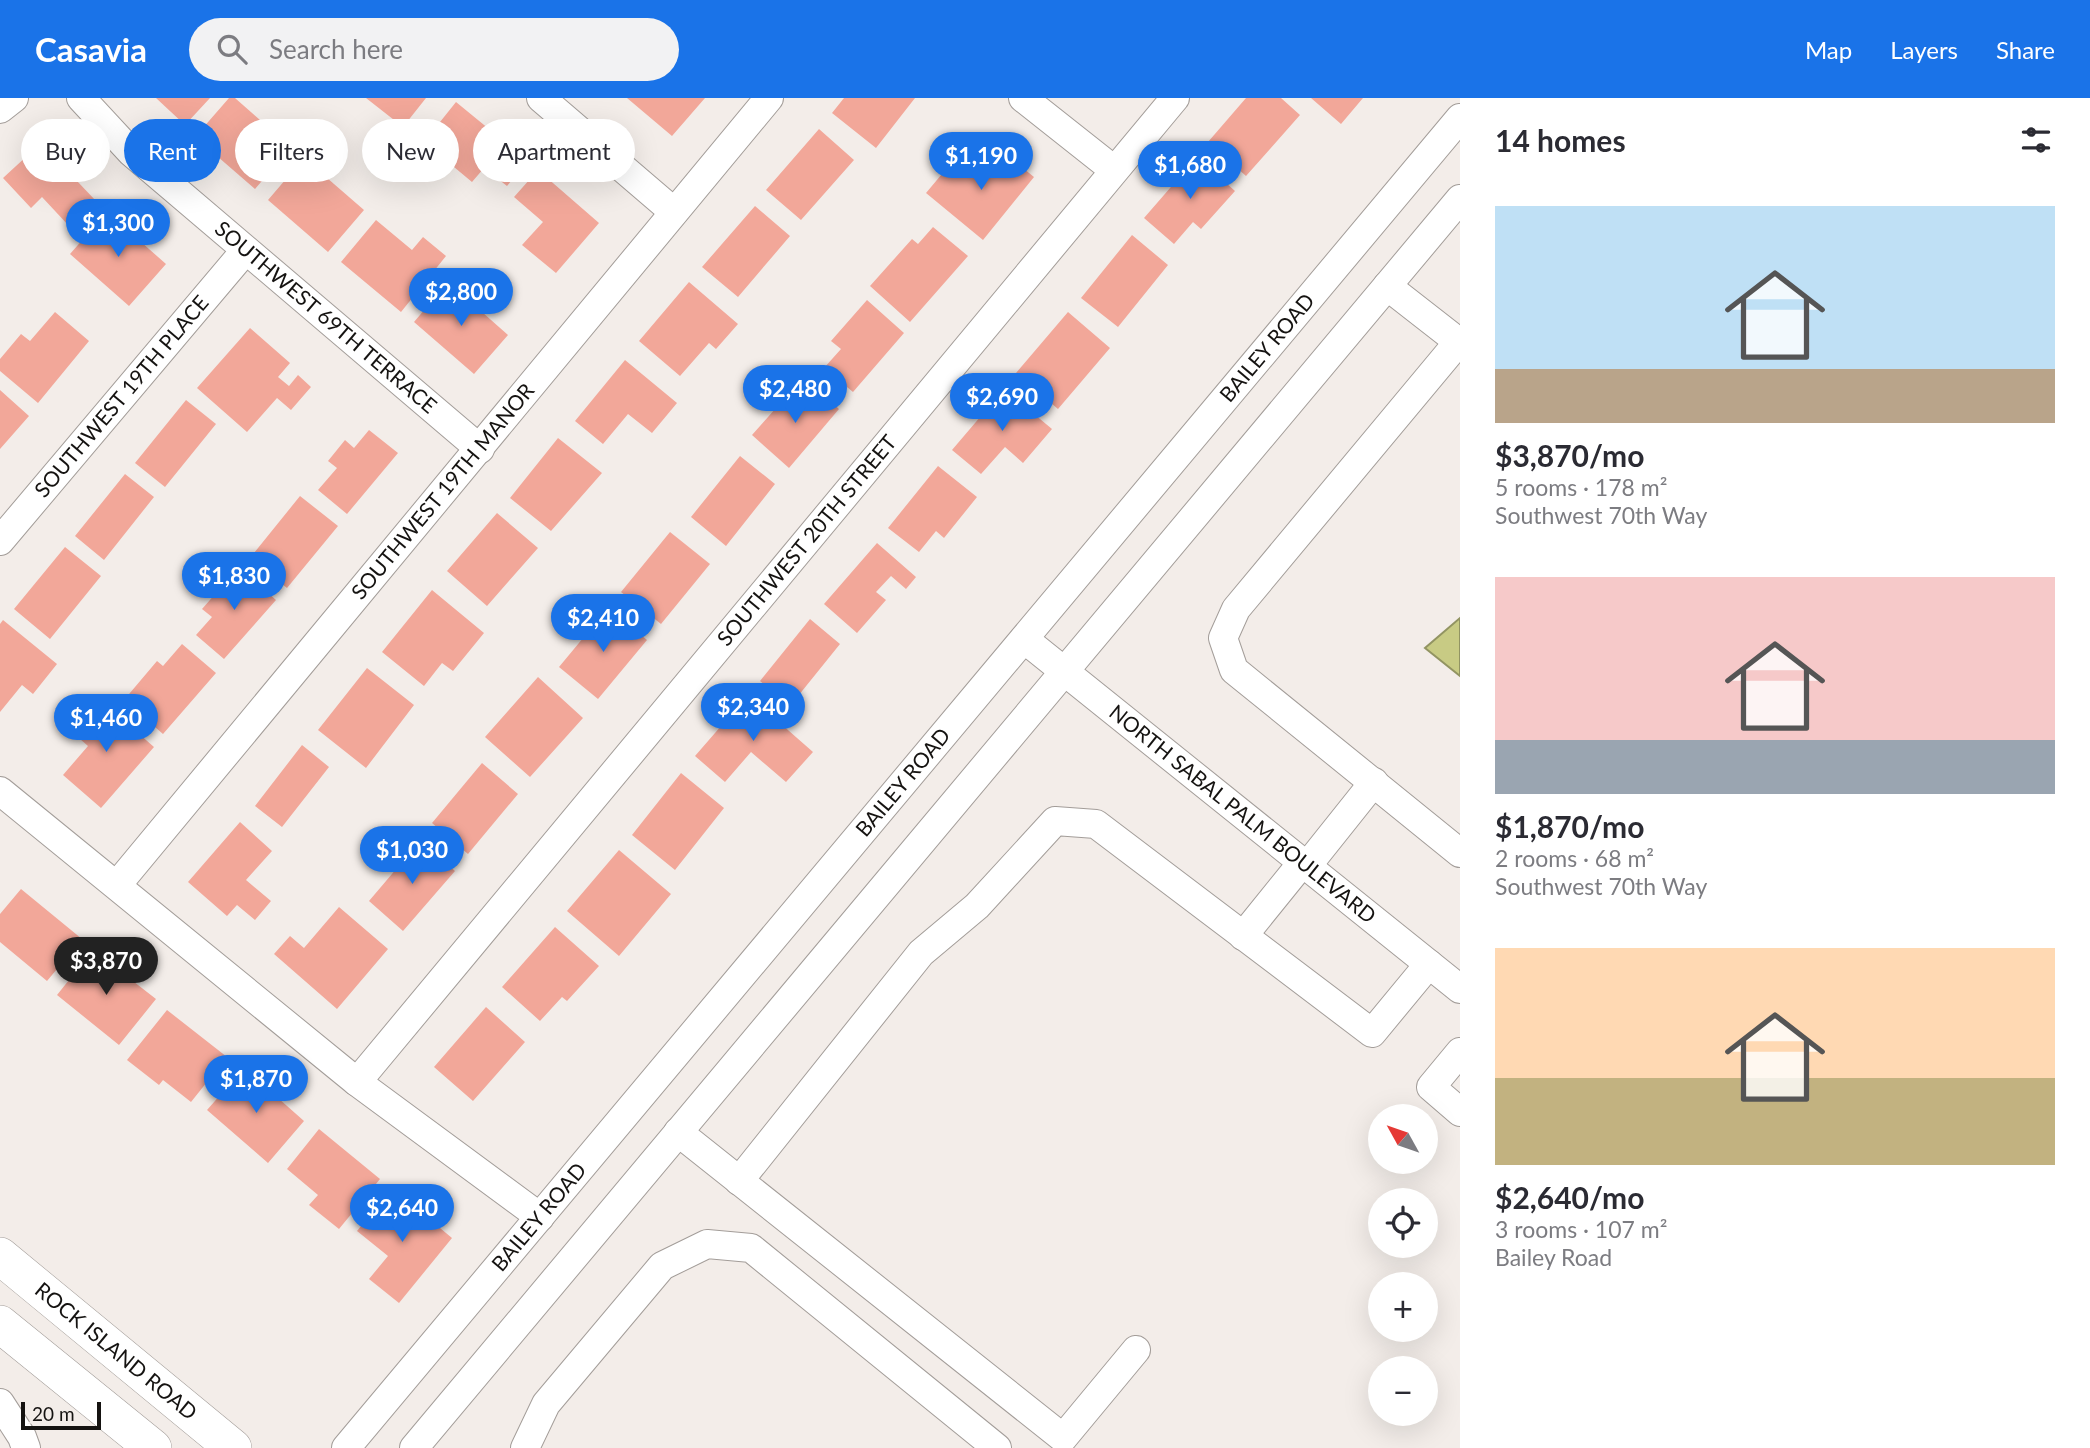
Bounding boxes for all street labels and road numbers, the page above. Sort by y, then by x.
street label: SOUTHWEST 69TH TERRACE [211,215,442,418]
street label: BAILEY ROAD [1214,288,1319,406]
street label: SOUTHWEST 19TH PLACE [29,290,213,502]
street label: SOUTHWEST 19TH MANOR [345,377,539,603]
street label: SOUTHWEST 20TH STREET [711,429,901,650]
street label: NORTH SABAL PALM BOULEVARD [1105,699,1382,928]
street label: BAILEY ROAD [850,722,955,841]
street label: BAILEY ROAD [486,1157,591,1276]
street label: ROCK ISLAND ROAD [31,1276,203,1424]

